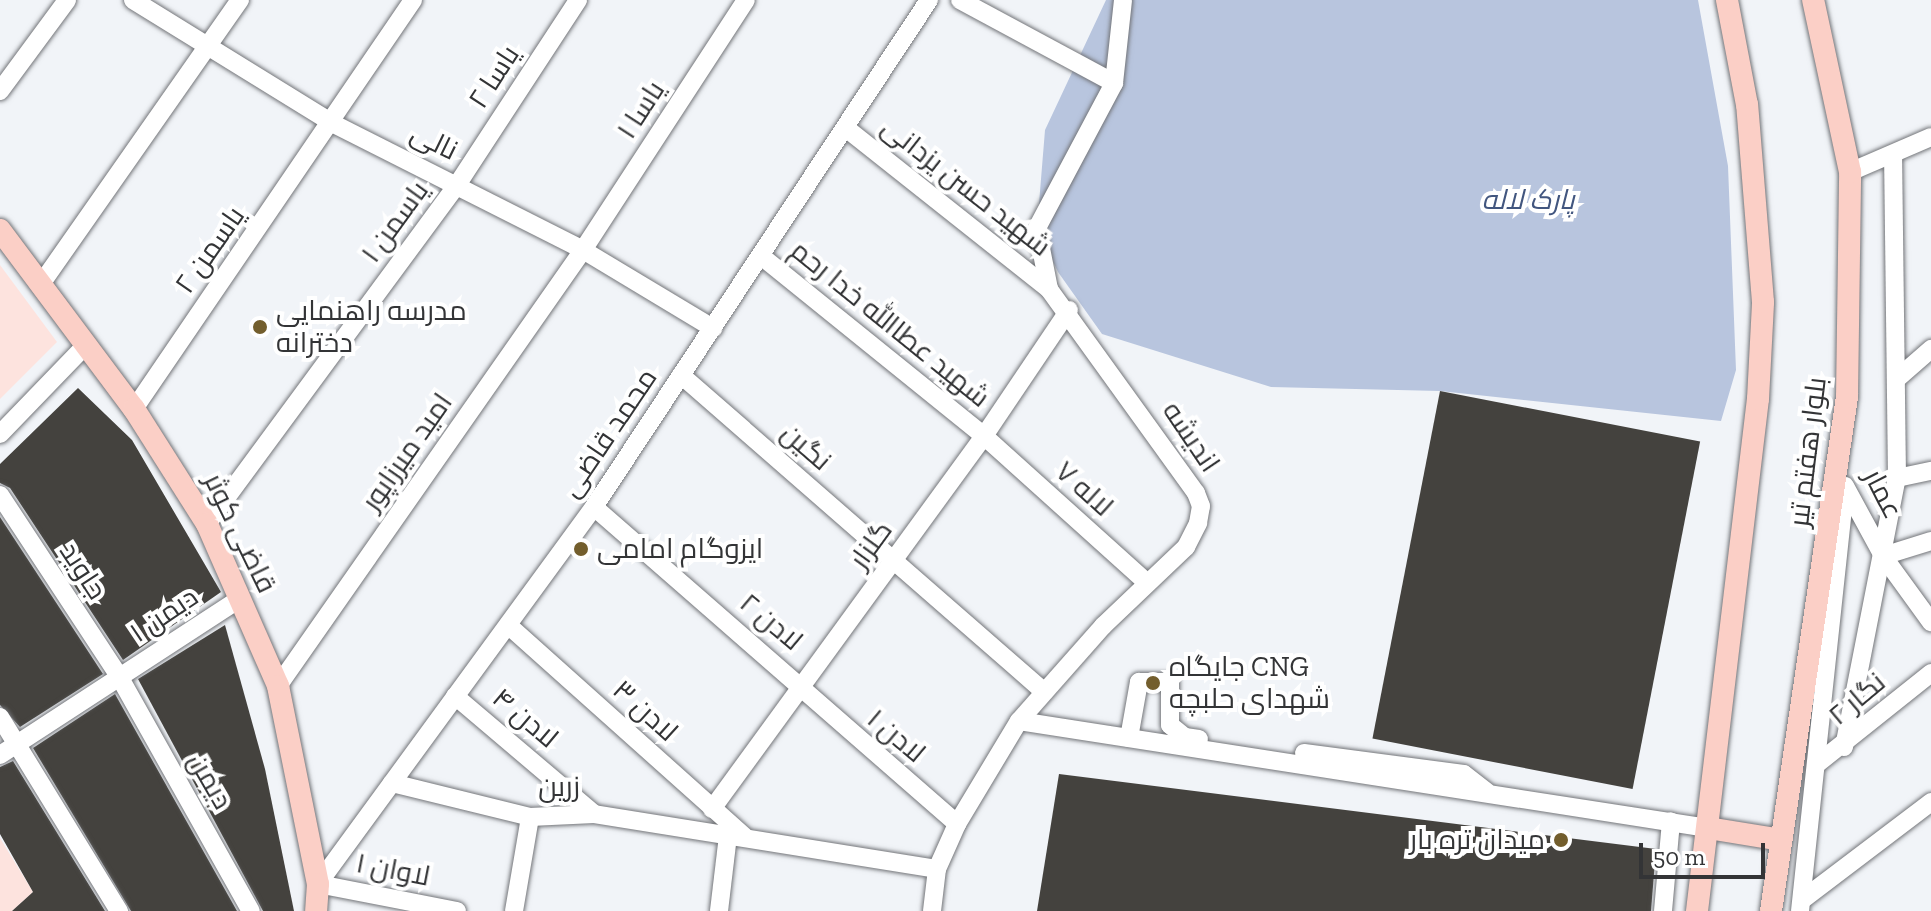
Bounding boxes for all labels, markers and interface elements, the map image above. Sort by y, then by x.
street label: یاسا ۲ [461,39,527,115]
street label: یاسا ۱ [610,75,672,145]
street label: شهید حسن یزدانی [875,111,1057,263]
street label: نالی [405,116,463,168]
street label: یاسمن ۱ [354,175,436,269]
park label: پارک لاله [1481,183,1575,217]
street label: یاسمن ۲ [168,200,252,300]
street label: شهید عطاالله خدا رحم [784,233,996,415]
place label: مدرسه راهنمایی دخترانه [276,294,467,360]
marker: مدرسه راهنمایی دخترانه [251,318,269,336]
street label: محمد قاضی [554,362,664,504]
street label: بلوار هفتم تیر [1782,375,1834,529]
street label: امید میرزاپور [354,387,460,517]
street label: اندیشه [1155,395,1227,479]
street label: نگین [774,416,838,478]
street label: لاله ۷ [1048,455,1120,523]
street label: عمار [1856,464,1910,524]
street label: قاضی کوثر [197,468,283,598]
street label: گلزار [842,515,900,575]
place label: ایزوگام امامی [597,532,763,566]
street label: جاوید [52,536,114,606]
marker: ایزوگام امامی [572,540,590,558]
street label: دیمن ۱ [124,580,204,650]
street label: لادن ۲ [733,586,809,658]
place label: جایگاه CNG شهدای حلبچه [1169,650,1330,716]
street label: نگار ۲ [1822,666,1892,732]
street label: لادن ۳ [606,673,684,749]
marker: جایگاه CNG شهدای حلبچه [1144,674,1162,692]
street label: لادن ۴ [485,681,565,755]
street label: لادن ۱ [860,702,932,770]
street label: دیمن [181,747,239,815]
street label: زرین [538,770,580,804]
place label: میدان تره بار [1410,823,1545,857]
scale bar [1643,827,1769,877]
marker: میدان تره بار [1552,831,1570,849]
text: 50 m [1653,842,1705,871]
street label: لاوان ۱ [353,846,433,894]

